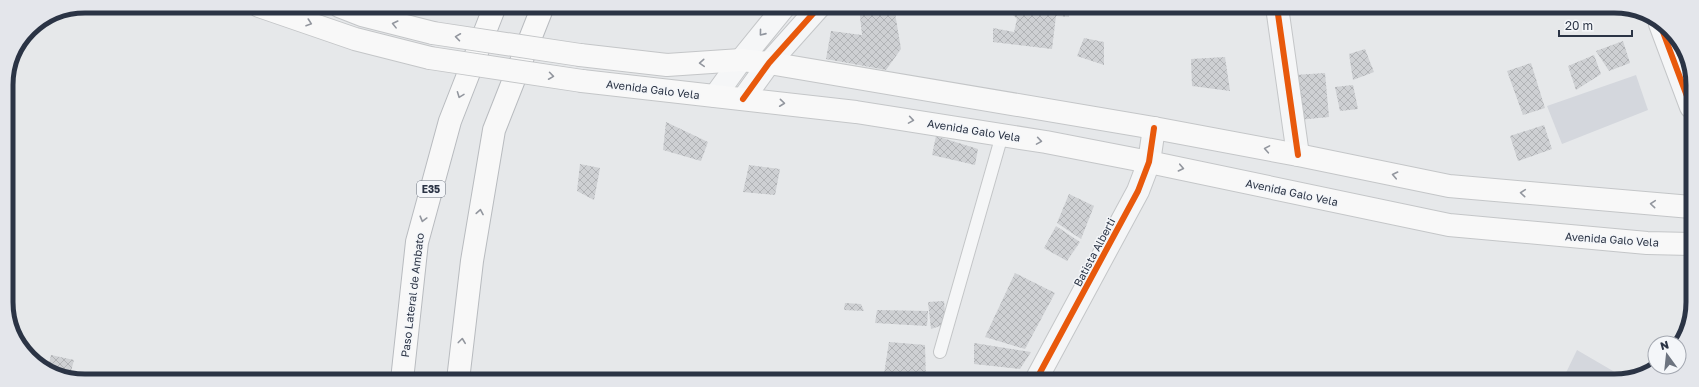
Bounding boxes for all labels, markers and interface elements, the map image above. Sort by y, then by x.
scale bar [1559,12,1632,38]
one-way arrow [305,18,312,27]
text: 20 m [1565,18,1593,33]
one-way arrow [392,20,399,29]
one-way arrow [760,28,767,36]
one-way arrow [455,33,461,42]
one-way arrow [699,58,705,67]
one-way arrow [548,71,555,80]
street label: Avenida Galo Vela [606,77,700,101]
one-way arrow [457,91,465,98]
one-way arrow [779,99,785,108]
one-way arrow [908,115,914,124]
street label: Avenida Galo Vela [927,116,1021,144]
one-way arrow [1036,136,1042,145]
one-way arrow [1264,145,1270,154]
one-way arrow [1178,164,1184,172]
one-way arrow [1391,171,1398,179]
street label: Avenida Galo Vela [1245,176,1339,208]
road number: E35 [417,181,445,197]
one-way arrow [1520,188,1526,197]
one-way arrow [1650,199,1656,208]
one-way arrow [475,209,484,215]
one-way arrow [419,215,428,222]
street label: Batista Alberti [1070,215,1118,288]
street label: Avenida Galo Vela [1565,229,1659,249]
street label: Paso Lateral de Ambato [398,232,426,358]
north arrow [1647,335,1687,375]
text: N [1659,337,1670,352]
one-way arrow [458,338,467,344]

